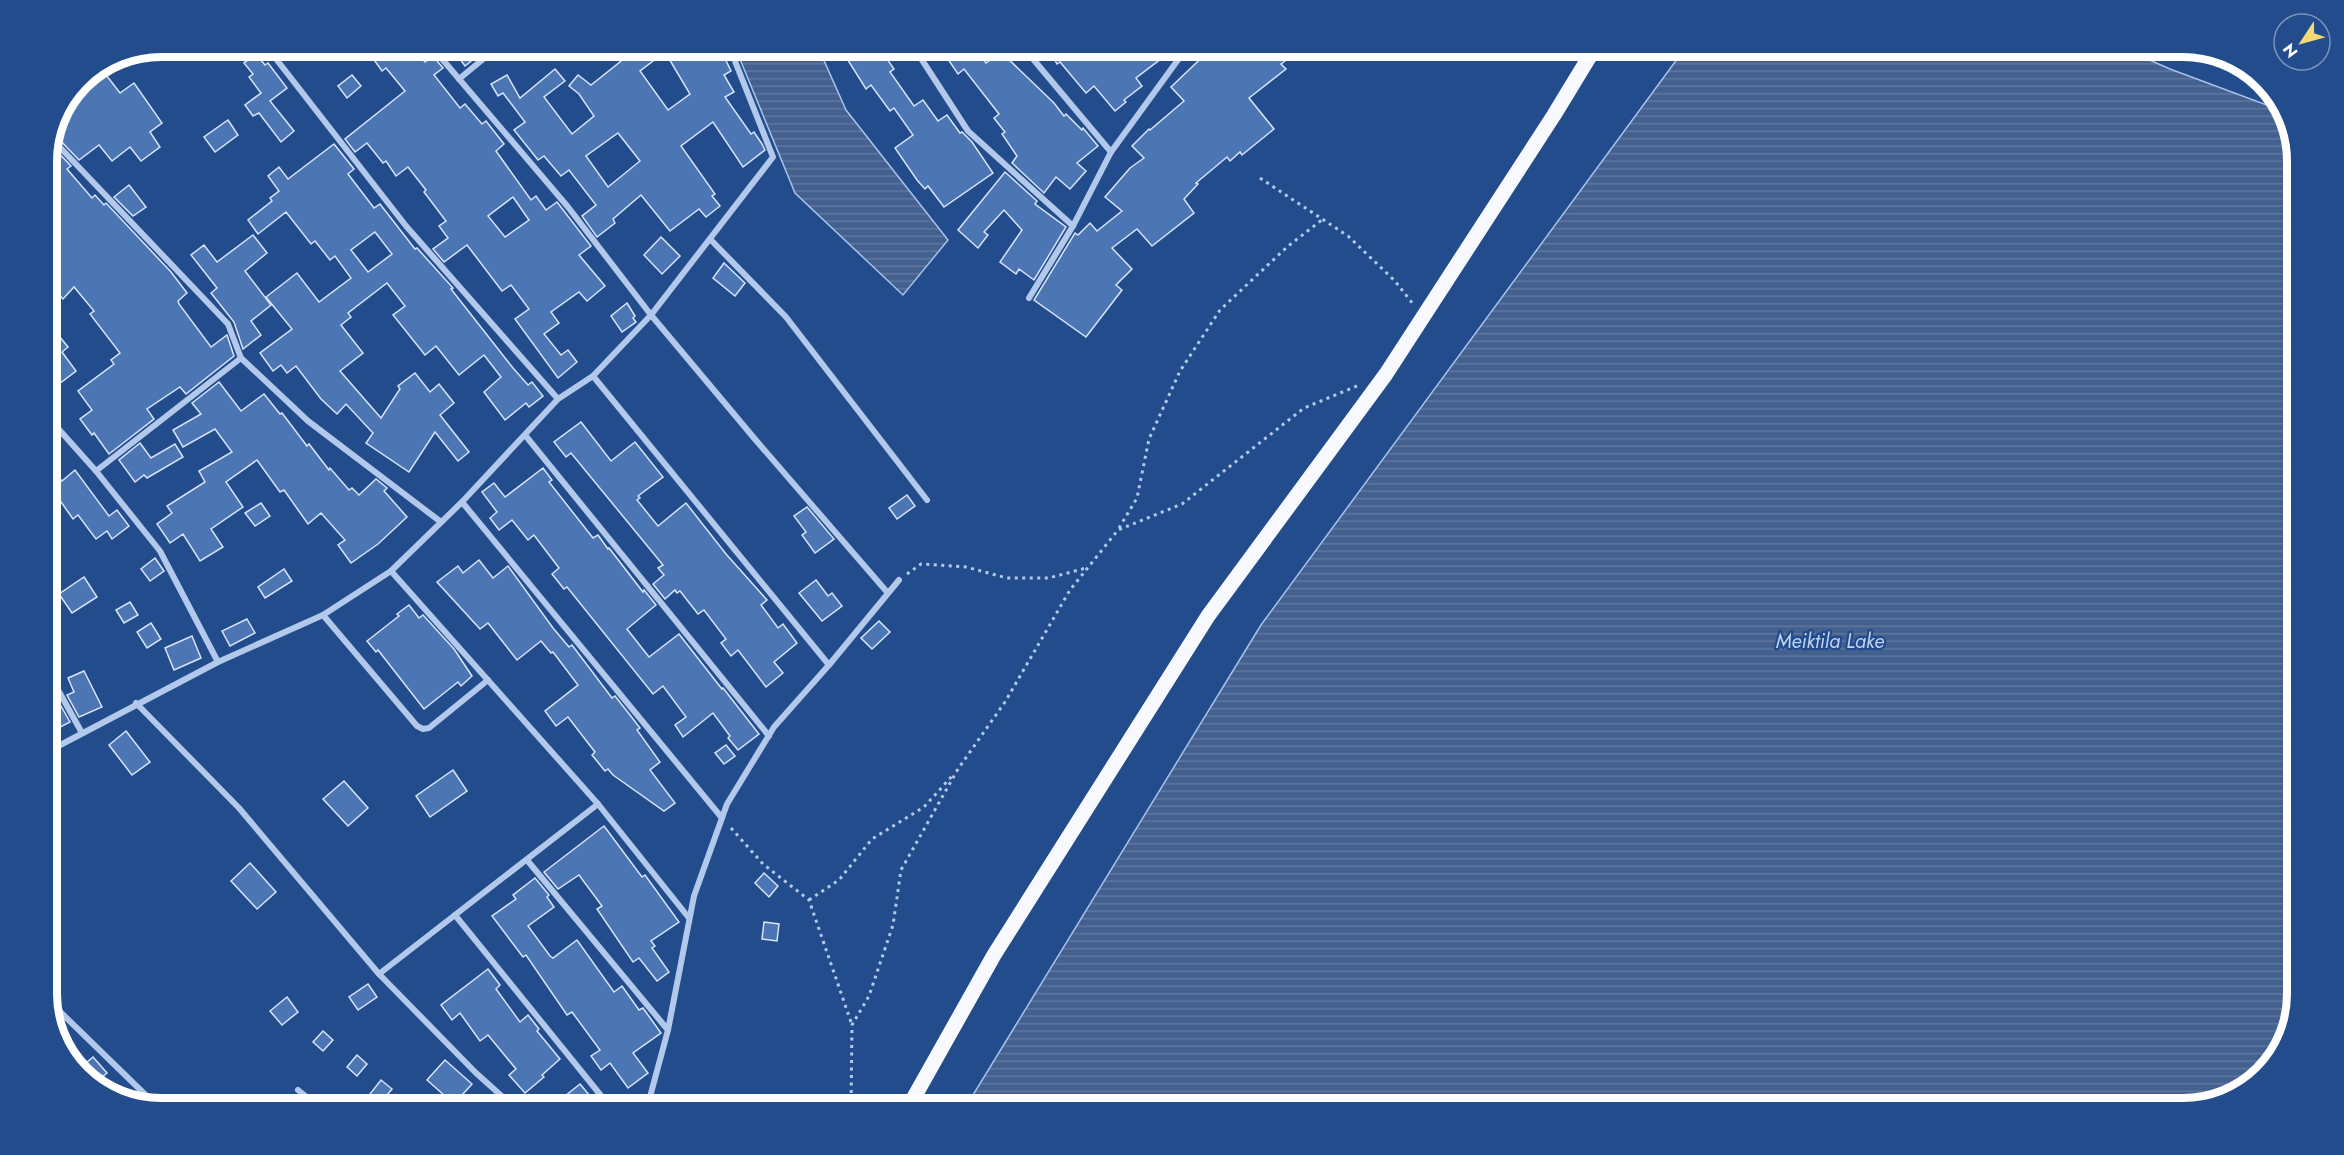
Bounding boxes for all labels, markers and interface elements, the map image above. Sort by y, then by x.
north arrow [2272,12,2332,72]
text: N [2277,39,2303,62]
water label: Meiktila Lake [1776,627,1884,656]

